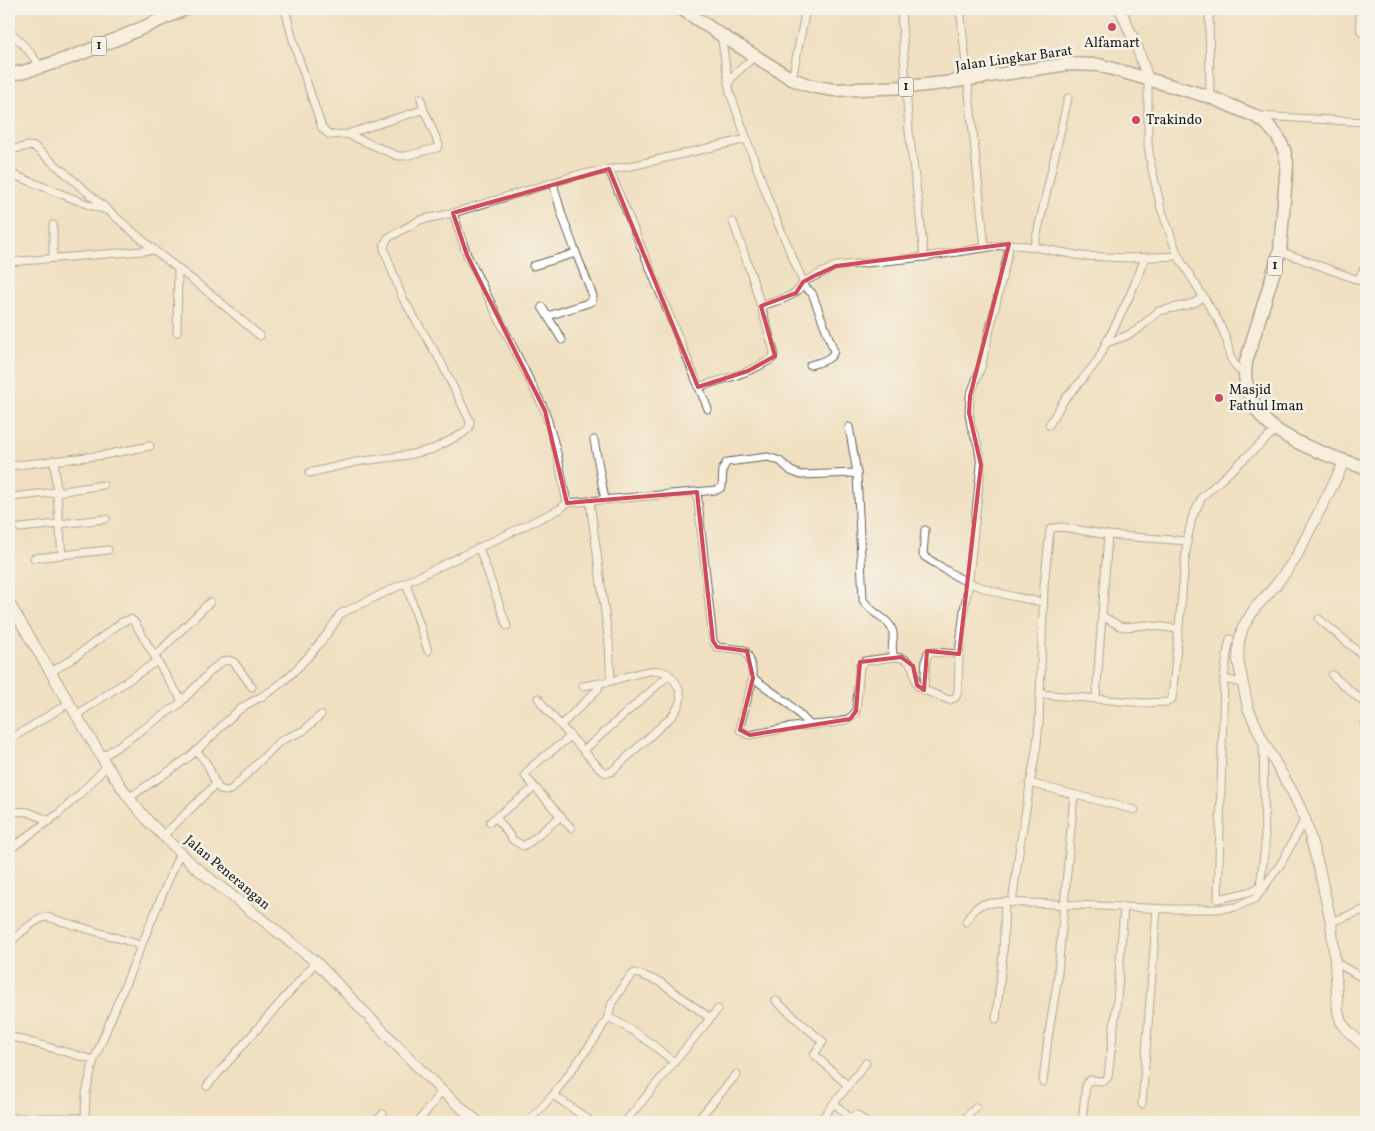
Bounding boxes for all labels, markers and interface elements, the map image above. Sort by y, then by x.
marker: Alfamart [1106,21,1118,33]
place label: Alfamart [1084,34,1140,53]
road number: 1 [92,36,106,56]
street label: Jalan Lingkar Barat [954,41,1074,77]
road number: 1 [898,77,914,96]
place label: Trakindo [1146,111,1202,130]
marker: Trakindo [1130,114,1142,126]
road number: 1 [1268,256,1282,276]
place label: Masjid Fathul Iman [1229,381,1304,416]
marker: Masjid Fathul Iman [1213,392,1225,404]
street label: Jalan Penerangan [180,831,274,915]

